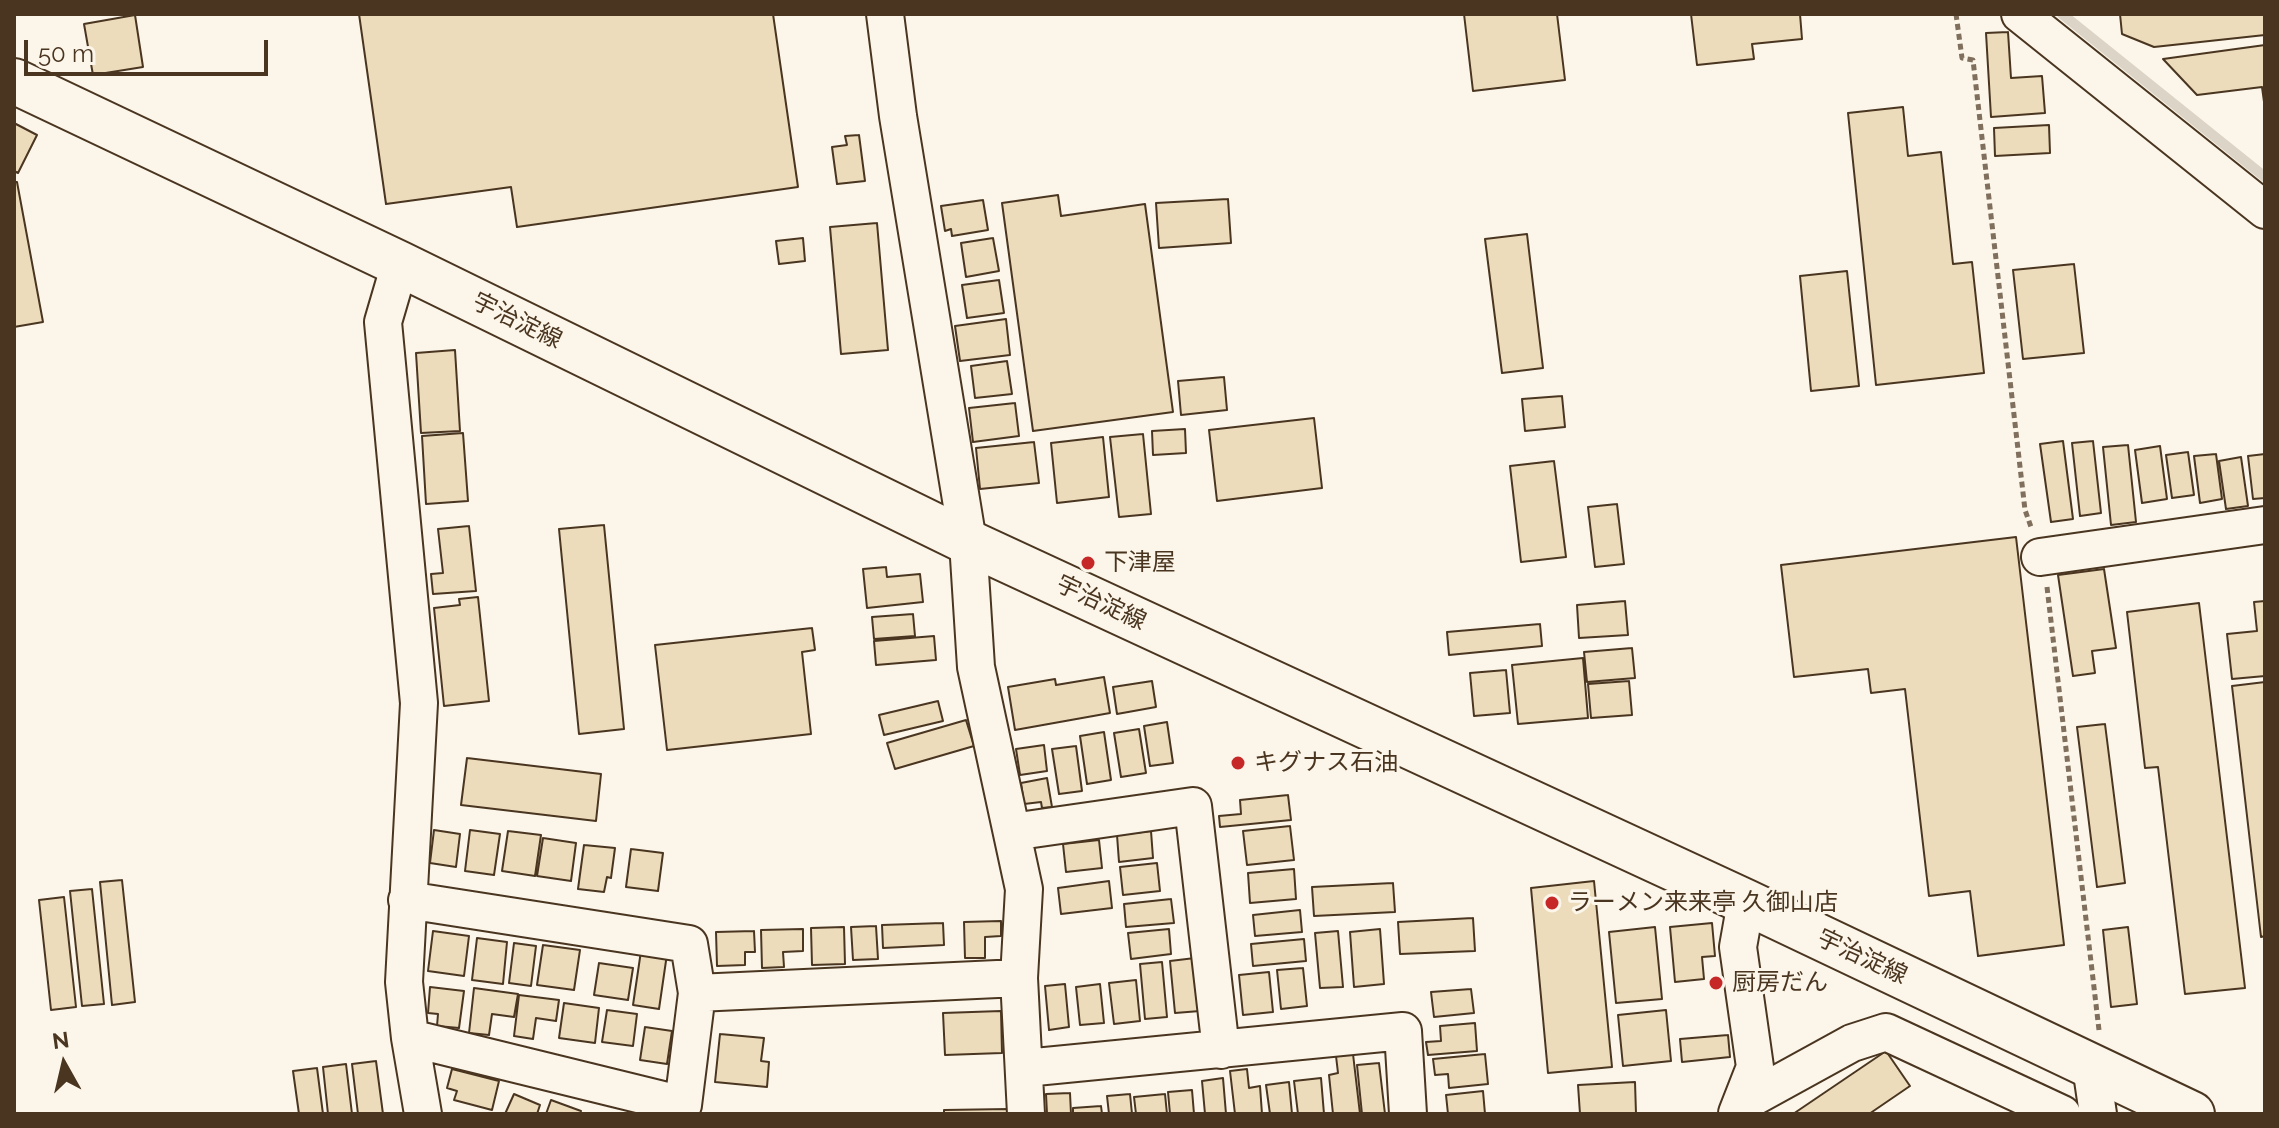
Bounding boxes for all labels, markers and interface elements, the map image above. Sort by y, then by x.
scale bar [28,24,272,74]
text: 50 m [38,39,94,68]
street label: 宇治淀線 [468,287,566,355]
place label: 下津屋 [1104,549,1176,577]
marker: 下津屋 [1079,554,1097,572]
street label: 宇治淀線 [1051,570,1151,636]
place label: キグナス石油 [1254,749,1398,777]
marker: キグナス石油 [1229,754,1247,772]
place label: ラーメン来来亭 久御山店 [1568,889,1838,917]
marker: ラーメン来来亭 久御山店 [1543,894,1561,912]
street label: 宇治淀線 [1812,924,1912,990]
place label: 厨房だん [1732,969,1828,997]
marker: 厨房だん [1707,974,1725,992]
north arrow [24,1024,104,1104]
text: N [51,1026,71,1054]

